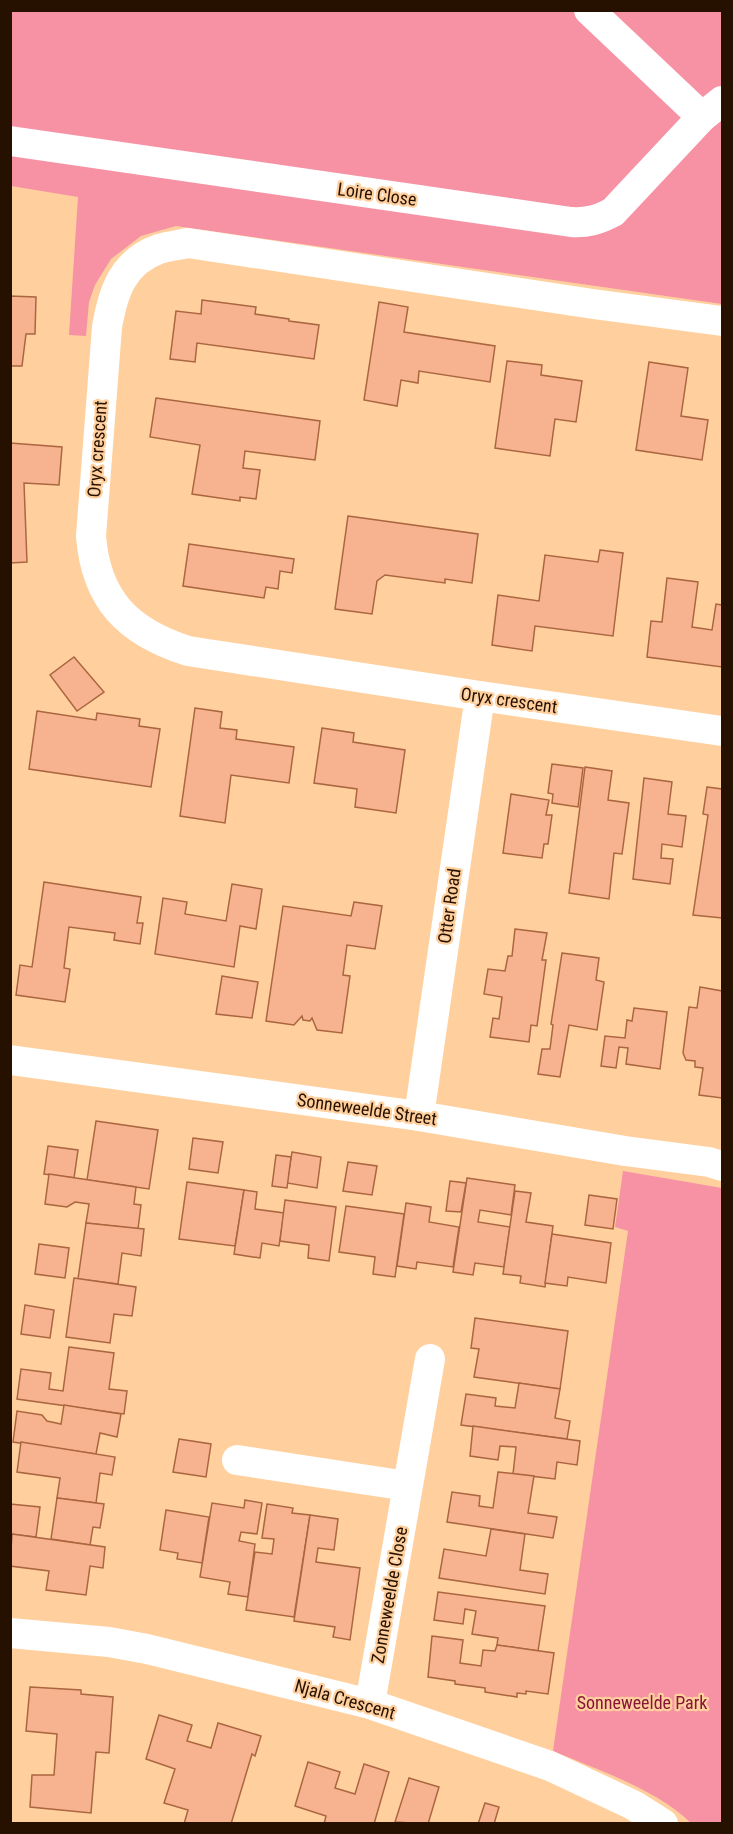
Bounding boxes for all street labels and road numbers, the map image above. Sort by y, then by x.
street label: Loire Close [336,178,418,210]
street label: Oryx crescent [83,400,111,498]
street label: Oryx crescent [459,683,559,717]
street label: Otter Road [433,867,465,945]
street label: Sonneweelde Street [296,1089,438,1129]
street label: Zonneweelde Close [367,1525,411,1665]
street label: Njala Crescent [292,1675,398,1723]

